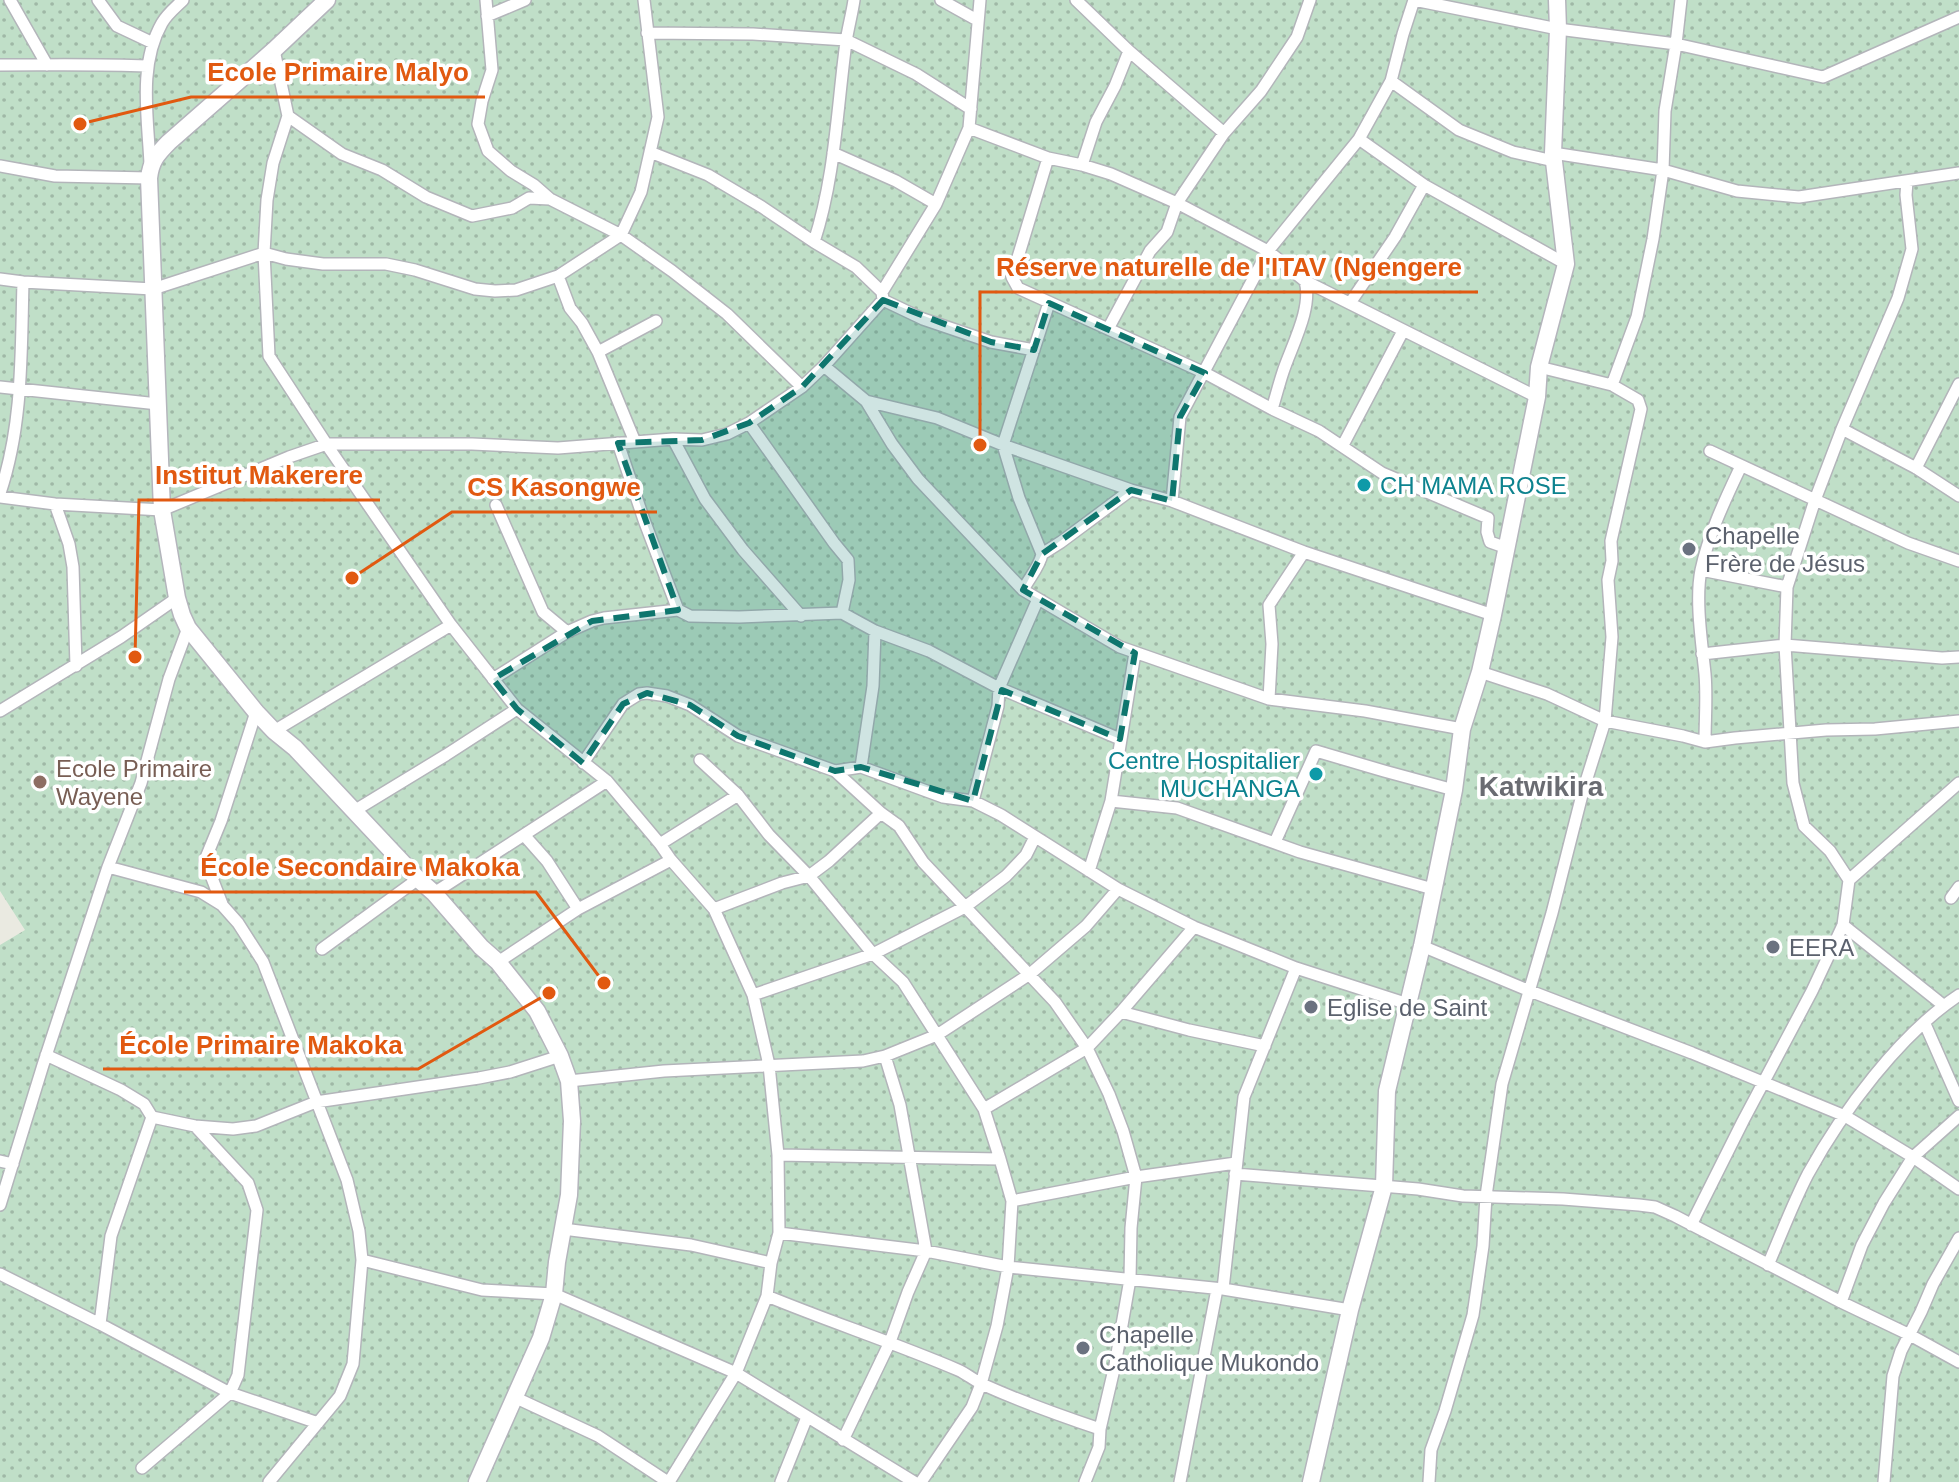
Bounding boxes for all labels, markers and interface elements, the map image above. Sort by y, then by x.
callout: Ecole Primaire Malyo [191,47,485,97]
text: Ecole Primaire Malyo [207,57,469,87]
callout: Réserve naturelle de l'ITAV (Ngengere [980,242,1478,292]
text: Réserve naturelle de l'ITAV (Ngengere [996,252,1462,282]
callout: Institut Makerere [139,450,380,500]
text: Institut Makerere [155,460,363,490]
callout: CS Kasongwe [452,462,657,512]
text: CS Kasongwe [467,472,641,502]
place label: CH MAMA ROSE [1380,472,1567,499]
marker: CH MAMA ROSE [1355,476,1373,494]
place label: Chapelle Frère de Jésus [1705,522,1865,577]
marker: Chapelle Frère de Jésus [1680,540,1698,558]
place label: Centre Hospitalier MUCHANGA [1108,747,1300,802]
place label: Ecole Primaire Wayene [56,755,212,810]
marker: Centre Hospitalier MUCHANGA [1307,765,1325,783]
district label: Katwikira [1479,771,1604,802]
marker: Ecole Primaire Wayene [31,773,49,791]
callout: École Secondaire Makoka [184,842,536,892]
text: École Secondaire Makoka [200,852,520,882]
place label: EERA [1789,934,1854,961]
marker: EERA [1764,938,1782,956]
place label: Eglise de Saint [1327,994,1487,1021]
marker: Eglise de Saint [1302,998,1320,1016]
callout: École Primaire Makoka [103,1019,418,1069]
text: École Primaire Makoka [119,1030,403,1060]
place label: Chapelle Catholique Mukondo [1099,1321,1319,1376]
marker: Chapelle Catholique Mukondo [1074,1339,1092,1357]

